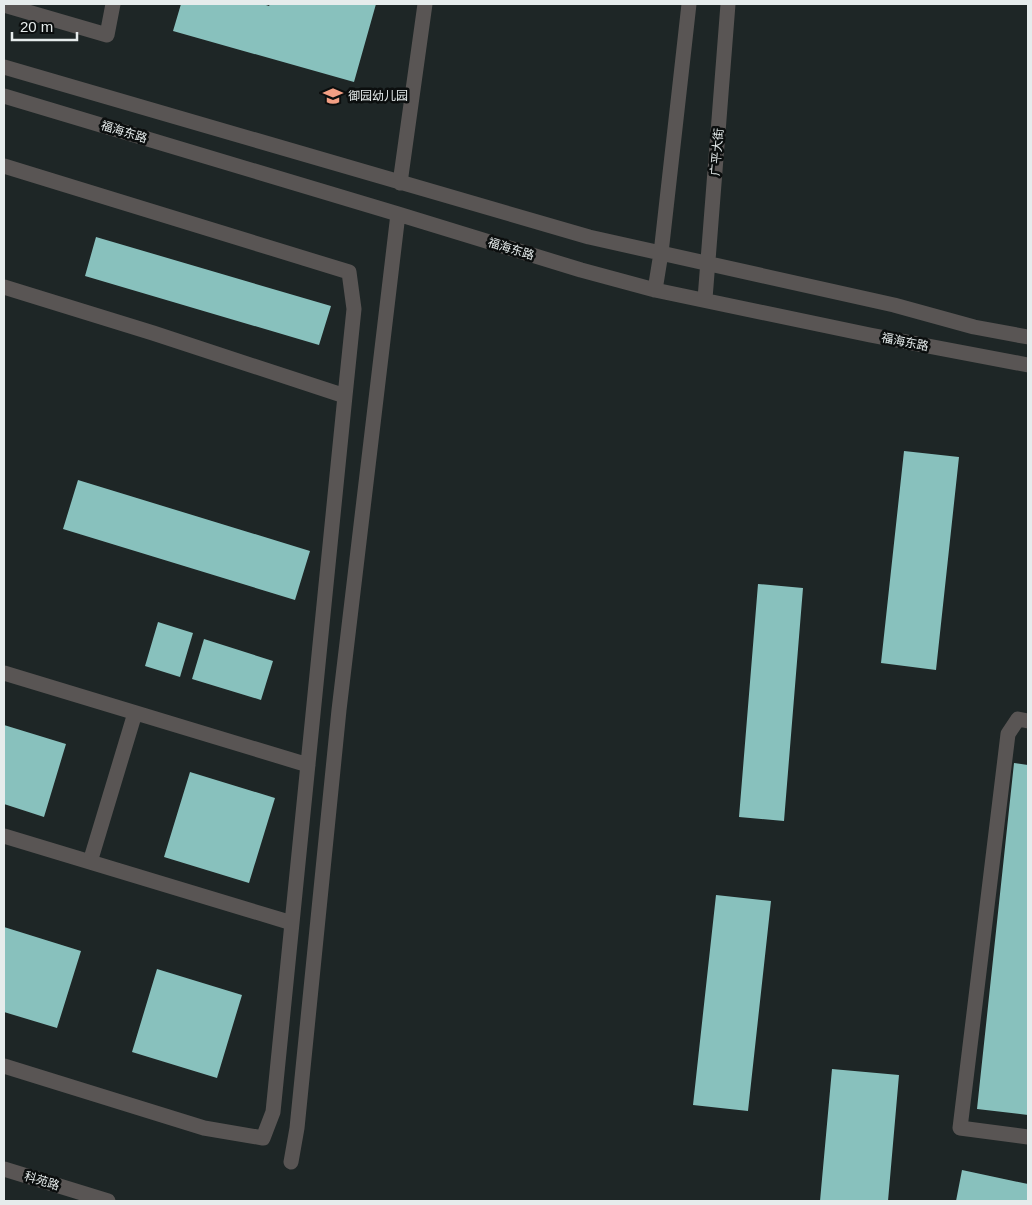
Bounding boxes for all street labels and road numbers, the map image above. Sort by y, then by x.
street label: 福海东路 [99,118,149,146]
street label: 广平大街 [708,127,726,177]
street label: 福海东路 [486,235,536,263]
street label: 福海东路 [880,331,930,353]
street label: 科苑路 [23,1169,61,1193]

